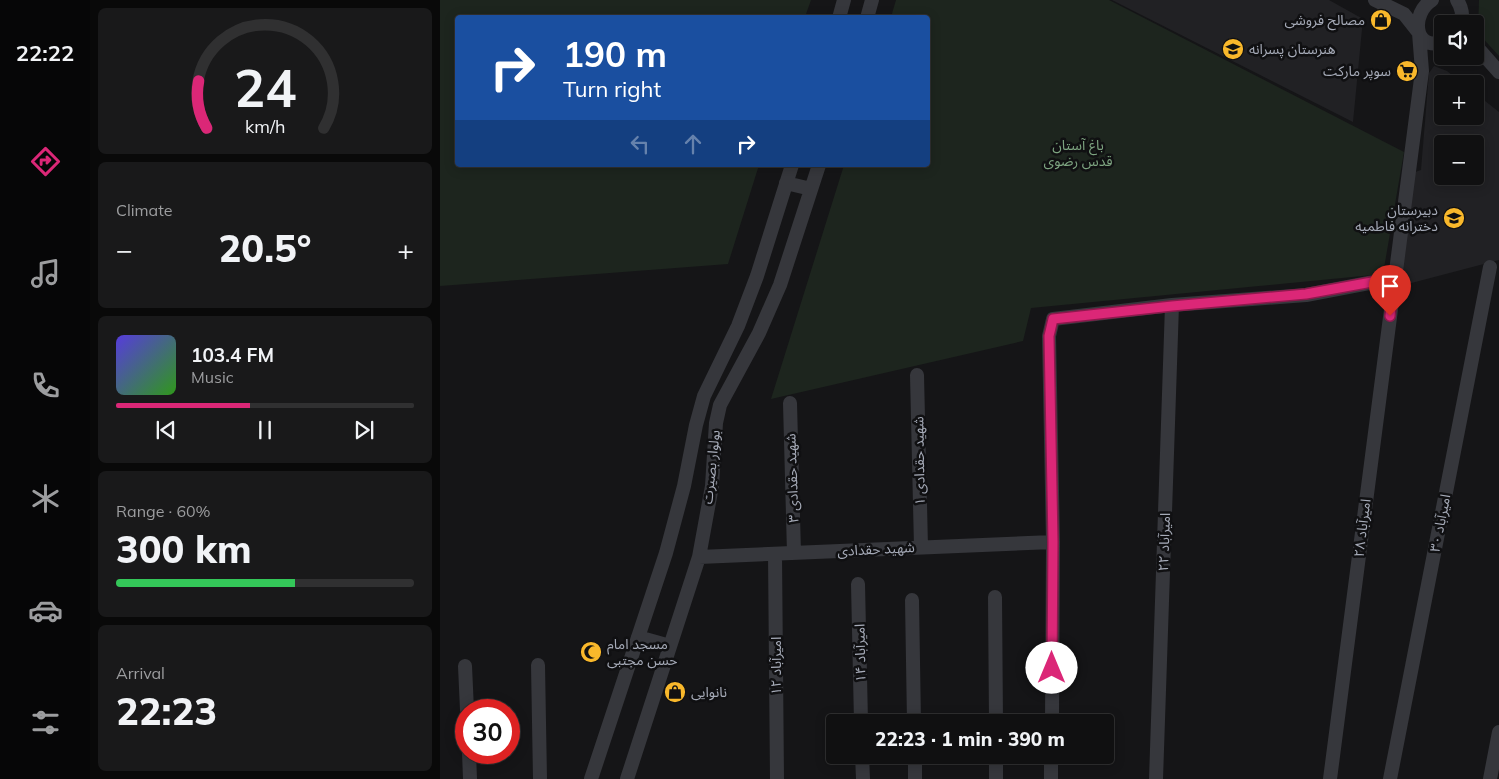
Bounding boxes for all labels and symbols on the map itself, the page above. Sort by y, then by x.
shop icon: مصالح فروشی [1369,8,1393,32]
place label: مصالح فروشی [1285,11,1365,31]
school or university icon: هنرستان پسرانه [1221,37,1245,61]
place label: هنرستان پسرانه [1249,40,1336,59]
supermarket icon: سوپر مارکت [1395,59,1419,83]
place label: سوپر مارکت [1323,62,1391,81]
park label: باغ آستان قدس رضوی [1044,136,1112,170]
place label: دبیرستان دخترانه فاطمیه [1355,201,1438,235]
school or university icon: دبیرستان دخترانه فاطمیه [1442,206,1466,230]
pin [1369,265,1411,316]
street label: شهید حقدادی ۱ [909,416,929,506]
street label: بولوار بصیرت [698,429,724,505]
street label: شهید حقدادی ۳ [781,433,803,523]
street label: امیرآباد ۳۰ [1426,493,1454,553]
street label: امیرآباد ۲۸ [1349,498,1375,558]
street label: امیرآباد ۲۲ [1154,512,1174,572]
street label: شهید حقدادی [837,538,915,560]
street label: امیرآباد ۱۴ [850,624,870,682]
place label: مسجد امام حسن مجتبی [607,635,678,669]
street label: امیرآباد ۱۲ [767,637,785,695]
mosque icon: مسجد امام حسن مجتبی [579,640,603,664]
position arrow [1025,641,1077,693]
shop icon: نانوایی [663,680,687,704]
place label: نانوایی [691,683,727,701]
speed limit sign: 30 [455,699,520,764]

